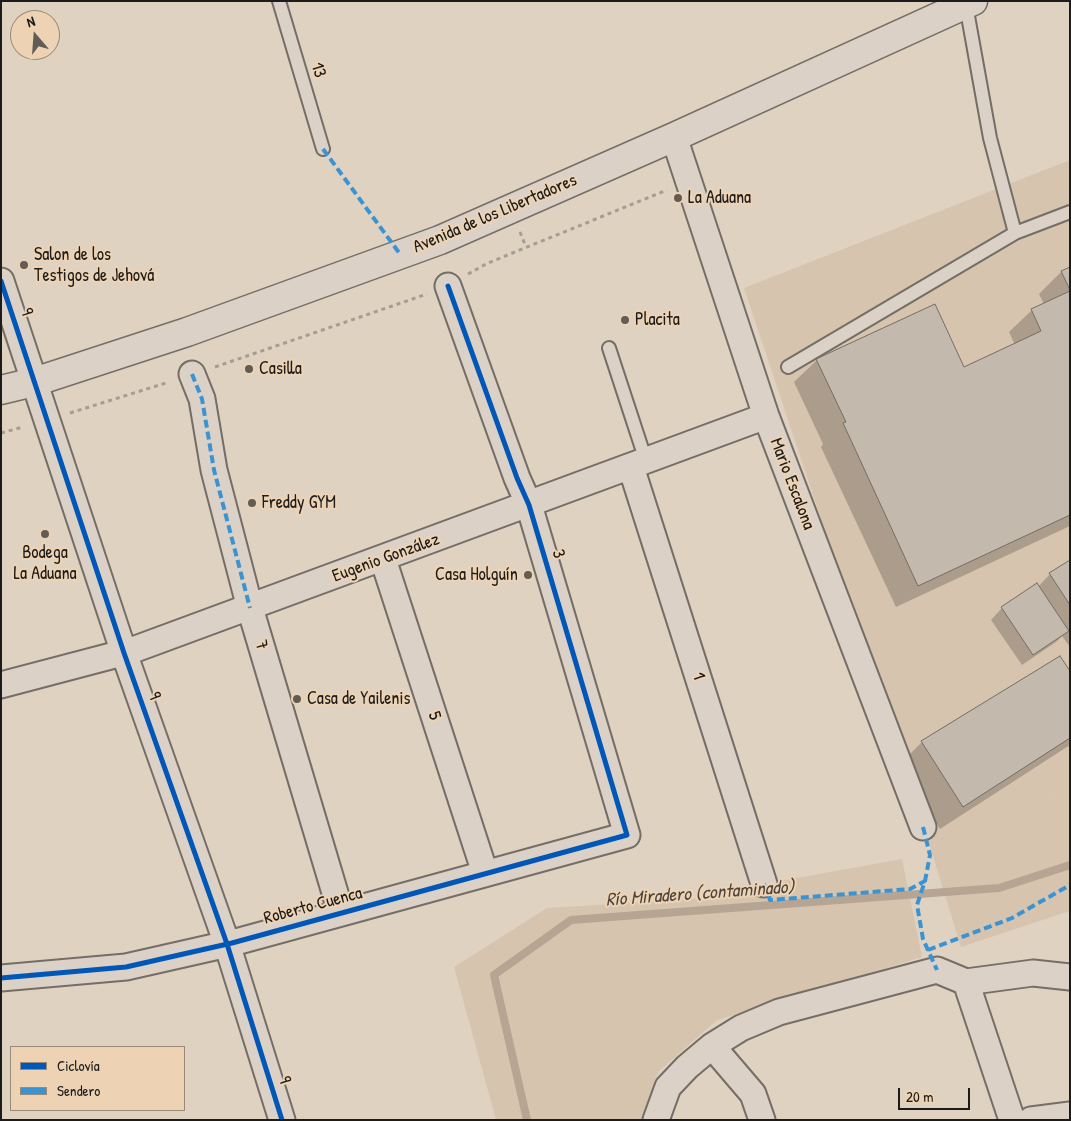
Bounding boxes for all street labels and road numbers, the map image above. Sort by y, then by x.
street label: 13 [306,60,330,80]
street label: Avenida de los Libertadores [410,170,580,258]
street label: 9 [15,306,37,318]
street label: Mario Escalona [765,435,819,533]
street label: Eugenio González [330,529,442,587]
street label: 3 [546,547,570,561]
street label: 7 [249,638,273,652]
street label: 1 [687,670,709,682]
street label: 9 [143,689,165,703]
street label: 5 [423,709,445,723]
street label: Roberto Cuenca [261,883,365,929]
street label: 9 [273,1074,295,1086]

